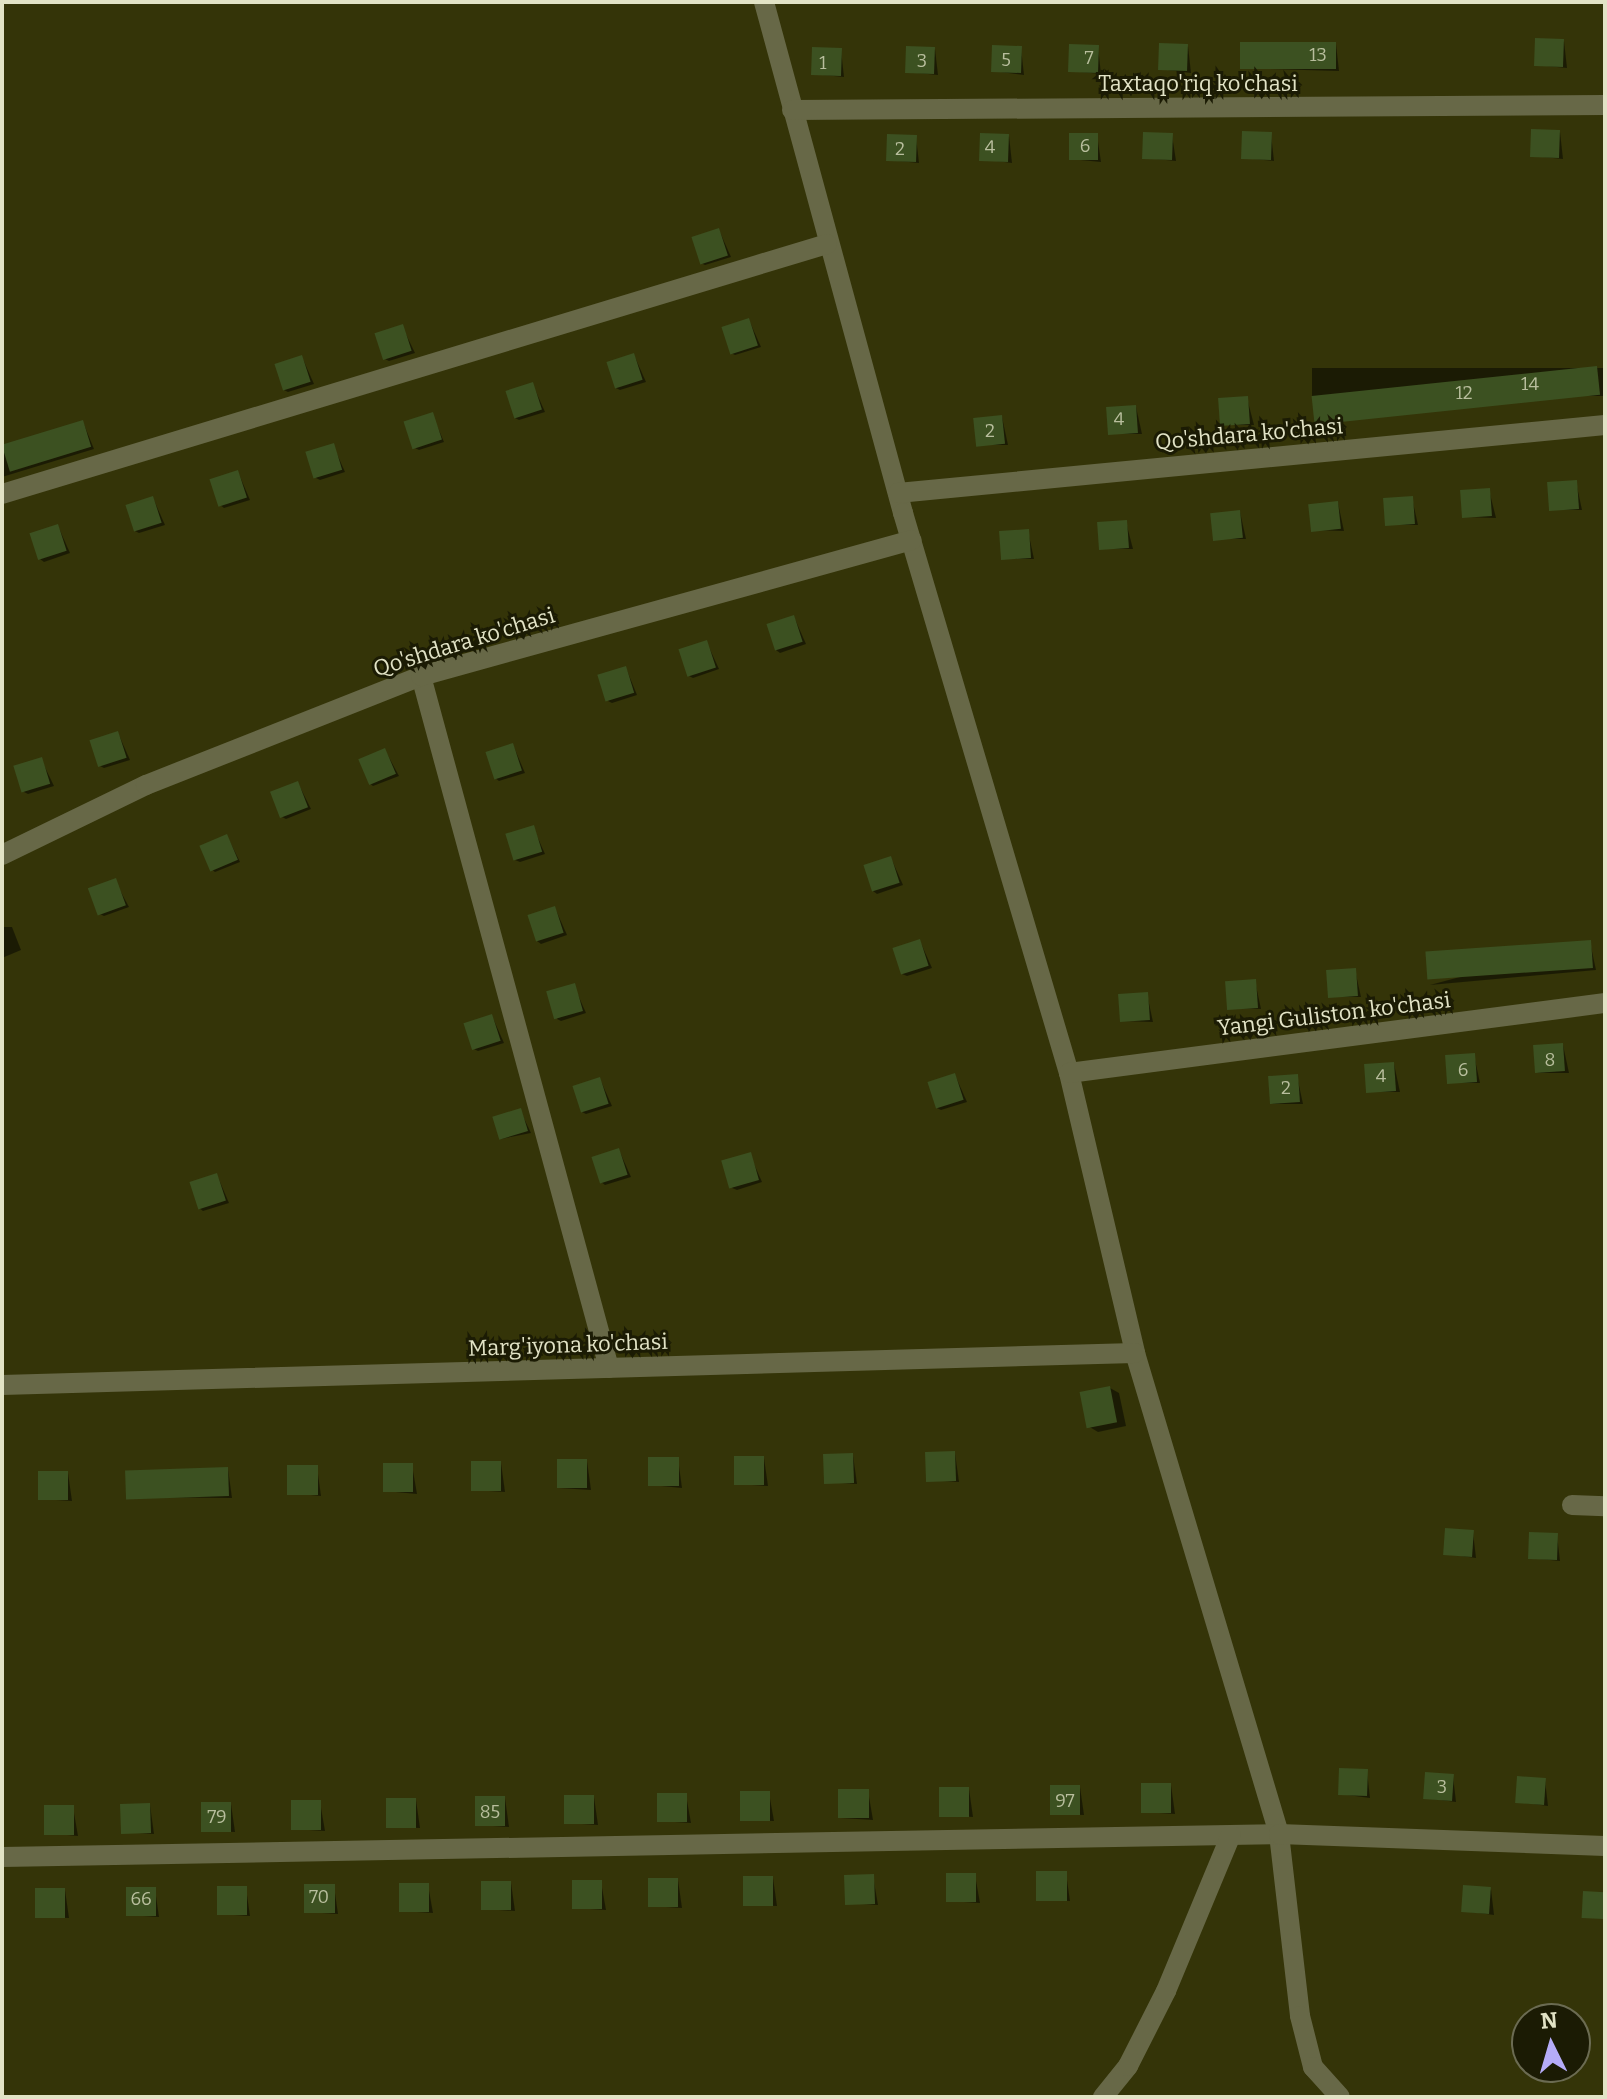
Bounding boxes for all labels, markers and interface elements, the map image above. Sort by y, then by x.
house number: 13 [1309,44,1327,66]
house number: 7 [1084,47,1094,69]
house number: 5 [1001,49,1011,71]
house number: 3 [917,50,927,72]
house number: 1 [819,52,827,74]
street label: Taxtaqo'riq ko'chasi [1098,71,1298,97]
house number: 6 [1080,135,1090,157]
house number: 4 [985,136,995,158]
house number: 2 [895,138,905,160]
house number: 14 [1521,373,1539,395]
house number: 12 [1455,382,1473,404]
house number: 4 [1114,408,1124,430]
street label: Qo'shdara ko'chasi [1154,413,1344,455]
house number: 2 [985,420,995,442]
street label: Qo'shdara ko'chasi [370,602,558,682]
street label: Yangi Guliston ko'chasi [1216,987,1452,1041]
house number: 8 [1545,1049,1555,1071]
house number: 6 [1458,1059,1468,1081]
house number: 4 [1376,1065,1386,1087]
house number: 2 [1281,1077,1291,1099]
street label: Marg'iyona ko'chasi [468,1328,668,1362]
house number: 3 [1437,1776,1447,1798]
house number: 97 [1055,1790,1075,1812]
house number: 85 [480,1801,500,1823]
house number: 79 [207,1806,227,1828]
house number: 70 [309,1886,329,1908]
house number: 66 [130,1888,152,1910]
north arrow [1511,2003,1591,2083]
text: N [1539,2006,1559,2035]

